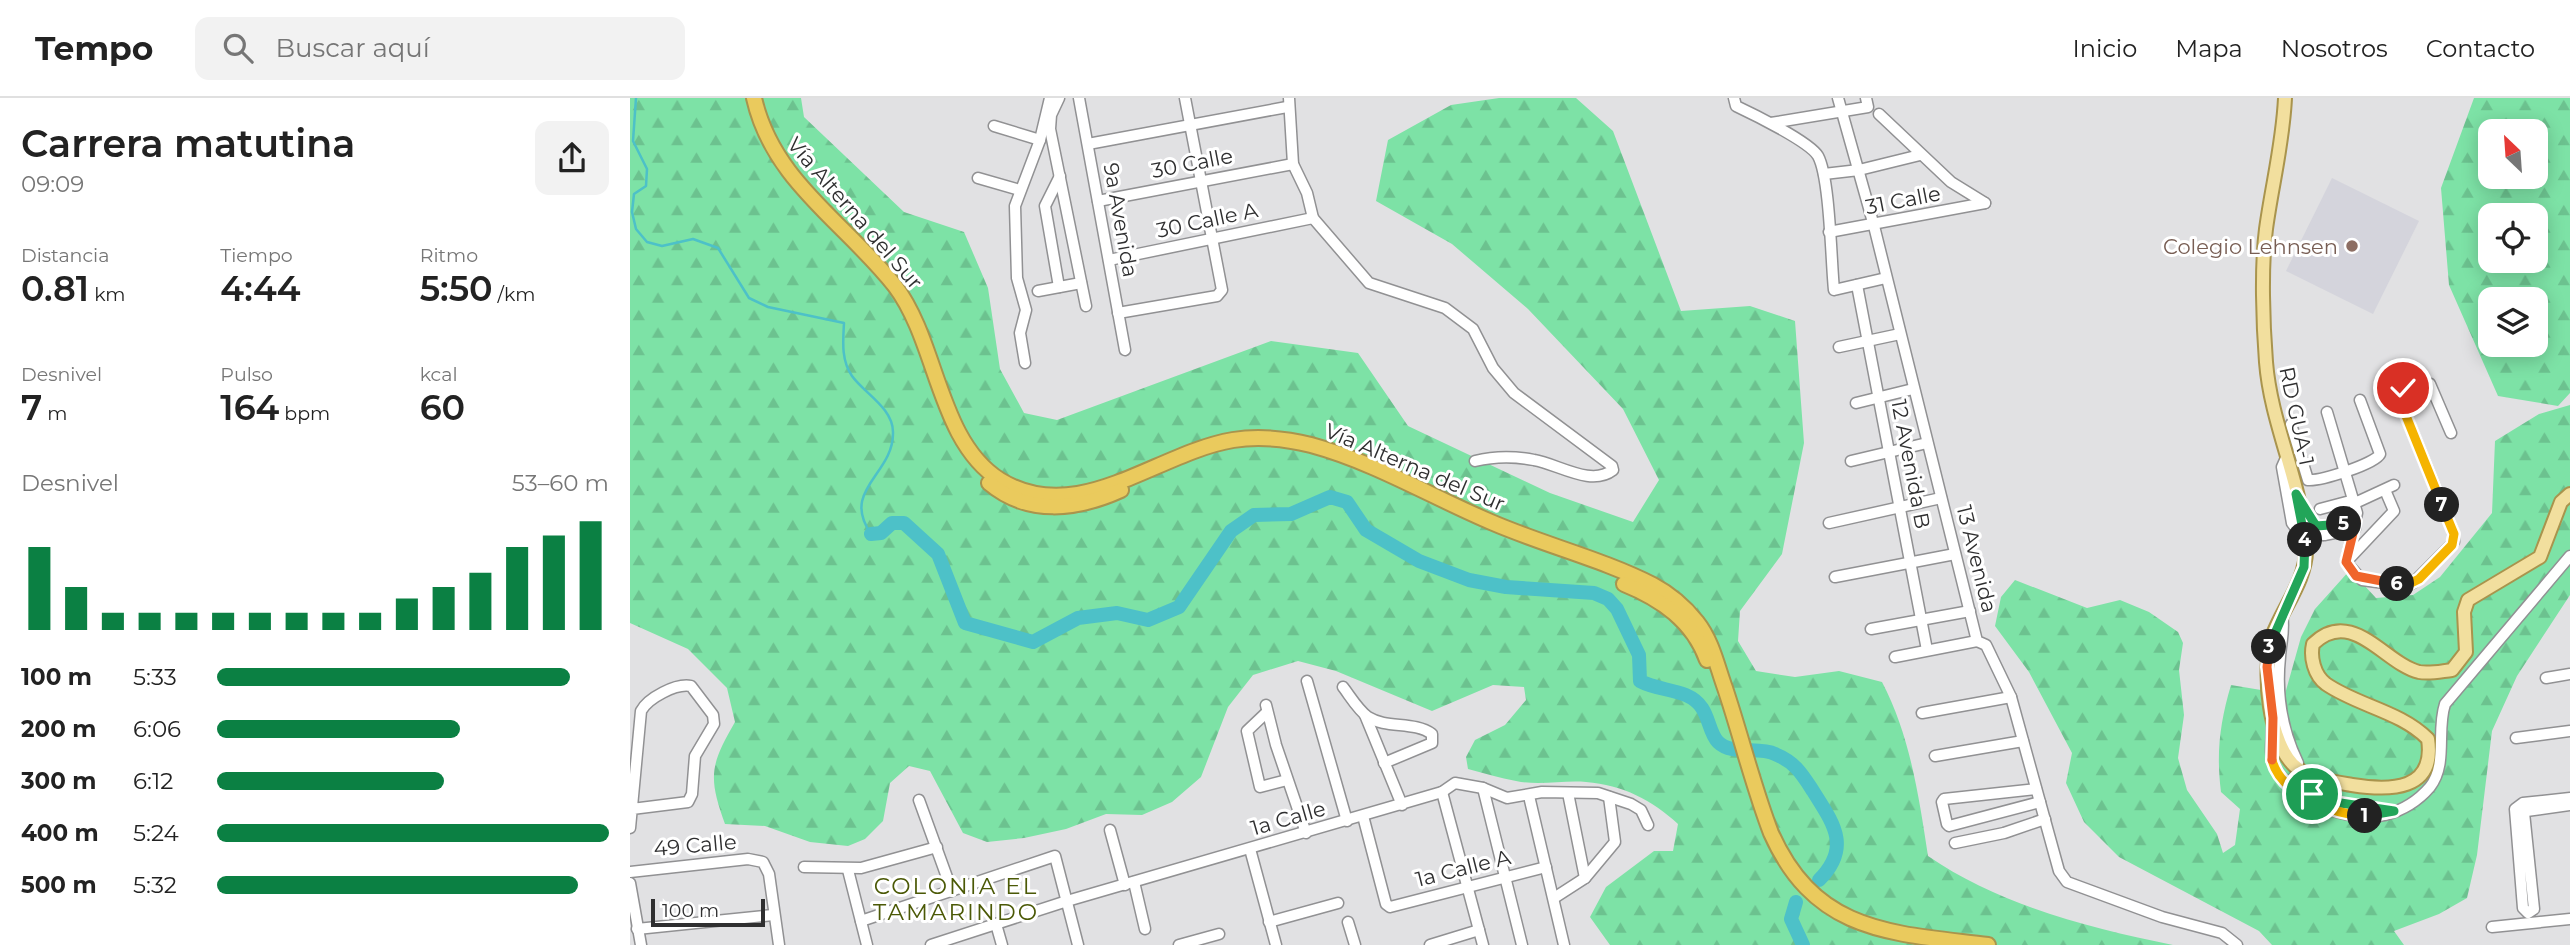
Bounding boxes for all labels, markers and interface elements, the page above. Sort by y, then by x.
search box [195,17,685,80]
text: Tempo [35,28,153,68]
icon: search [219,29,257,67]
text: Buscar aquí [275,32,430,64]
text: Inicio [2072,34,2137,63]
text: Mapa [2175,34,2243,63]
text: Nosotros [2281,34,2388,63]
text: Contacto [2426,34,2535,63]
north arrow [2478,119,2548,189]
map controls [2478,119,2548,357]
text: Carrera matutina [21,120,355,167]
button: share [535,121,609,195]
street label: Vía Alterna del Sur [782,132,928,294]
street label: 30 Calle [1149,143,1235,183]
street label: 9a Avenida [1099,161,1143,279]
text: 09:09 [21,170,84,198]
street label: 31 Calle [1863,180,1943,220]
street label: 30 Calle A [1154,197,1261,243]
button: locate [2478,203,2548,273]
place label: Colegio Lehnsen [2163,234,2338,259]
marker: Colegio Lehnsen [2344,238,2360,254]
text: Distancia [21,244,109,267]
text: Tiempo [220,244,293,267]
text: Ritmo [420,244,478,267]
text: 0.81 [21,267,89,310]
text: 4:44 [220,267,300,310]
text: 5:50 [420,267,493,310]
text: km [89,283,126,306]
text: /km [493,283,535,306]
button: layers [2478,287,2548,357]
pin [2373,358,2433,418]
text: Desnivel [21,363,102,386]
text: Pulso [220,363,273,386]
text: kcal [420,363,458,386]
street label: RD GUA-1 [2274,364,2320,468]
icon: check [2384,369,2422,407]
text: 7 [21,386,42,429]
text: 164 [220,386,279,429]
text: 60 [420,386,465,429]
street label: 12 Avenida B [1886,397,1936,531]
text: m [42,402,67,425]
text: bpm [279,402,330,425]
street label: Vía Alterna del Sur [1321,418,1509,516]
text: Desnivel [21,469,119,497]
text: 53–60 m [512,469,609,497]
pin: 7 [2424,488,2459,522]
text: 7 [2436,493,2447,516]
street label: 13 Avenida [1952,503,2002,615]
pin: 5 [2326,506,2362,542]
text: 5 [2338,512,2349,535]
pin: 4 [2288,522,2322,558]
text: 4 [2298,528,2311,551]
pin: 6 [2380,566,2414,602]
text: 6 [2390,572,2403,595]
pin: 3 [2252,630,2286,664]
text: 3 [2263,635,2274,658]
text: 100 m [21,663,92,691]
text: 5:33 [133,663,177,691]
text: 200 m [21,715,96,743]
text: 6:06 [133,715,181,743]
pin [2282,764,2342,824]
text: 300 m [21,767,97,795]
text: 6:12 [133,767,173,795]
icon: arrive [2293,775,2331,813]
street label: 1a Calle [1248,795,1328,841]
pin: 1 [2348,798,2382,834]
text: 1 [2361,804,2368,827]
text: 400 m [21,819,99,847]
text: 5:24 [133,819,179,847]
street label: 49 Calle [653,829,737,861]
street label: 1a Calle A [1413,844,1514,892]
text: 500 m [21,871,97,899]
text: 5:32 [133,871,177,899]
district label: COLONIA EL TAMARINDO [873,872,1039,926]
scale bar [651,896,765,928]
text: 100 m [662,899,719,922]

